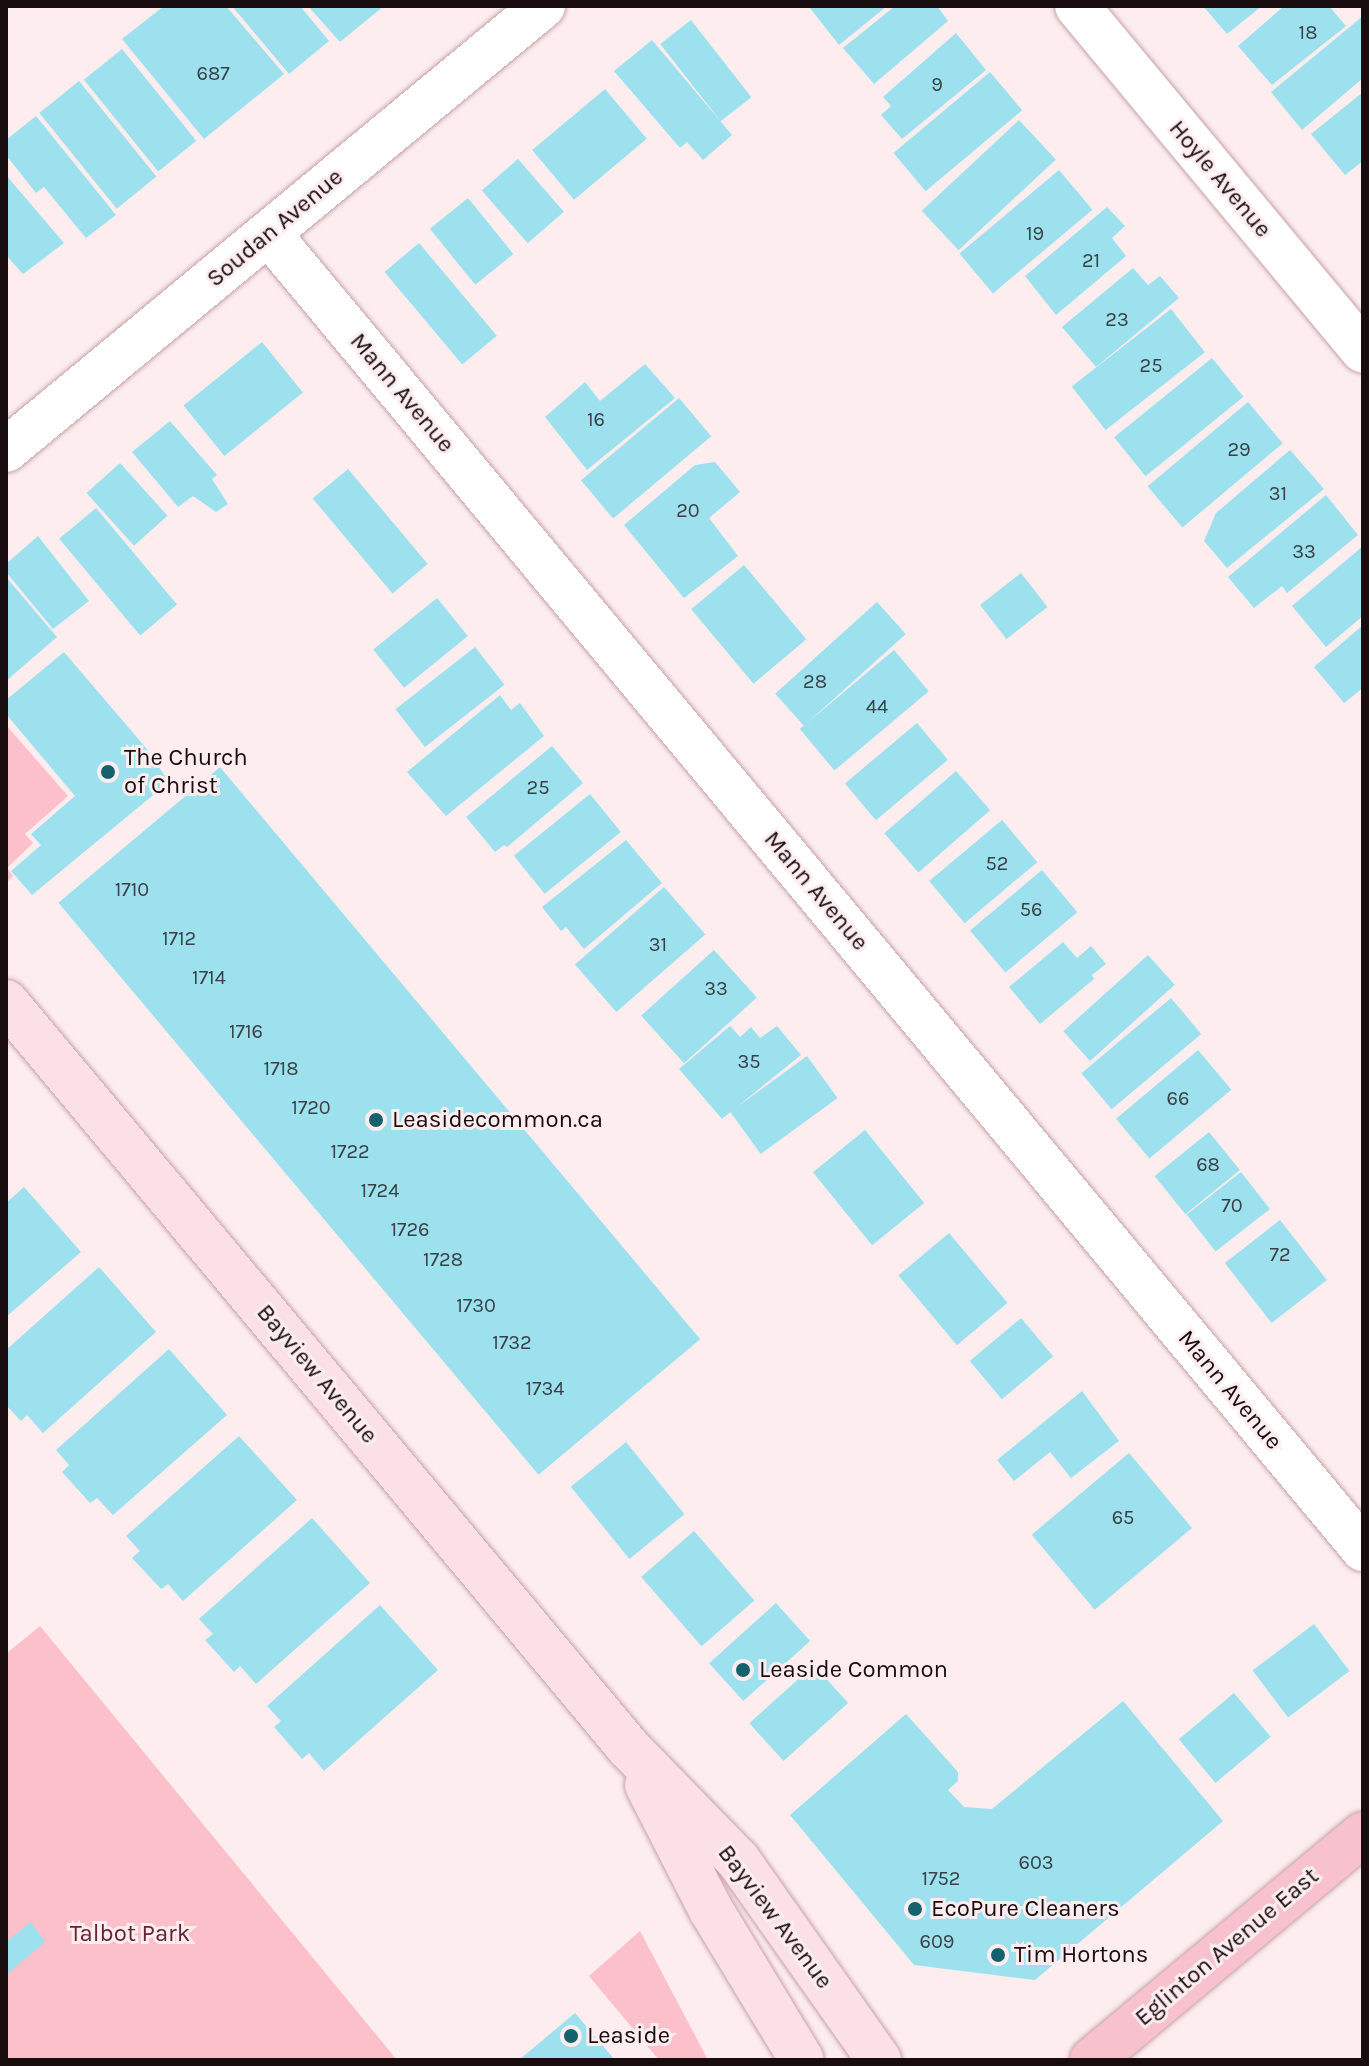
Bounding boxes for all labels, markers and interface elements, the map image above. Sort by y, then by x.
house number: 18 [1299,20,1317,44]
house number: 687 [196,61,230,85]
house number: 9 [931,72,943,96]
street label: Hoyle Avenue [1163,115,1277,243]
street label: Soudan Avenue [201,163,349,293]
house number: 19 [1026,221,1044,245]
house number: 21 [1082,248,1100,272]
house number: 23 [1105,307,1129,331]
street label: Mann Avenue [344,327,460,459]
house number: 25 [1140,353,1162,377]
house number: 16 [587,407,605,431]
house number: 29 [1227,437,1251,461]
house number: 31 [1269,481,1287,505]
house number: 20 [676,498,700,522]
house number: 33 [1292,539,1316,563]
house number: 28 [803,669,827,693]
house number: 44 [866,694,888,718]
place label: The Church of Christ [124,744,248,800]
marker: The Church of Christ [99,763,117,781]
house number: 25 [527,775,549,799]
street label: Mann Avenue [758,825,874,957]
house number: 52 [986,851,1008,875]
house number: 1710 [115,877,149,901]
house number: 56 [1020,897,1042,921]
house number: 1712 [162,926,196,950]
house number: 31 [649,932,667,956]
house number: 1714 [192,965,226,989]
house number: 33 [704,976,728,1000]
house number: 1716 [229,1019,263,1043]
house number: 35 [737,1049,761,1073]
house number: 1718 [264,1056,298,1080]
house number: 66 [1167,1086,1189,1110]
house number: 1720 [291,1095,331,1119]
place label: Leasidecommon.ca [392,1106,603,1134]
marker: Leasidecommon.ca [367,1111,385,1129]
house number: 1722 [330,1139,370,1163]
house number: 68 [1196,1152,1220,1176]
house number: 1724 [361,1178,399,1202]
house number: 70 [1221,1193,1243,1217]
house number: 1726 [390,1217,430,1241]
house number: 72 [1270,1242,1290,1266]
house number: 1728 [423,1247,463,1271]
house number: 1730 [456,1293,496,1317]
street label: Bayview Avenue [250,1299,384,1449]
street label: Mann Avenue [1172,1324,1288,1456]
house number: 1732 [492,1330,532,1354]
house number: 1734 [526,1376,564,1400]
house number: 65 [1112,1505,1134,1529]
place label: Leaside Common [759,1656,948,1684]
marker: Leaside Common [734,1661,752,1679]
street label: Bayview Avenue [711,1839,839,1995]
house number: 603 [1018,1850,1054,1874]
street label: Eglinton Avenue East [1129,1862,1325,2032]
house number: 1752 [922,1866,960,1890]
place label: EcoPure Cleaners [931,1895,1120,1923]
marker: EcoPure Cleaners [906,1900,924,1918]
park label: Talbot Park [70,1920,190,1948]
house number: 609 [920,1929,954,1953]
place label: Tim Hortons [1014,1941,1148,1969]
marker: Tim Hortons [989,1946,1007,1964]
place label: Leaside [587,2022,670,2050]
marker: Leaside [562,2027,580,2045]

